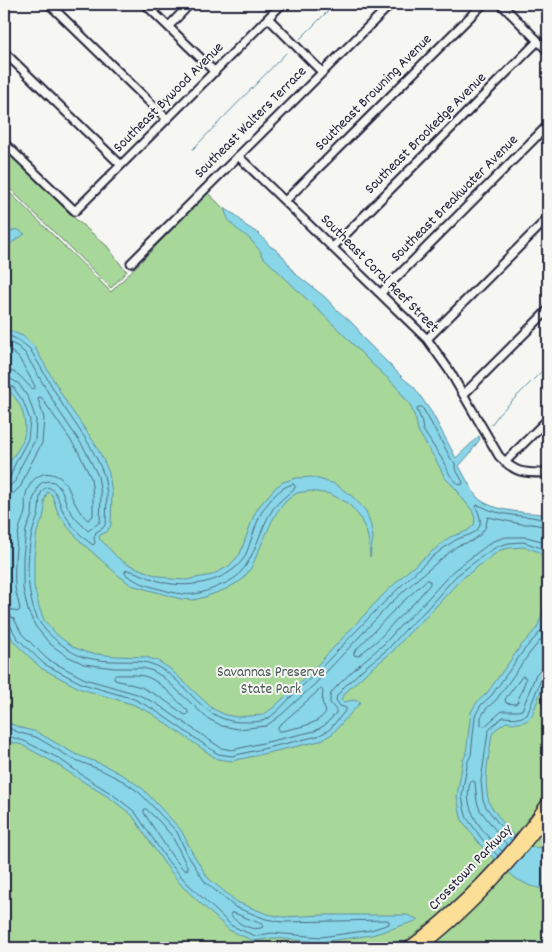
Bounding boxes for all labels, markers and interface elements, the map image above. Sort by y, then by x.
street label: Southeast Browning Avenue [310,29,438,157]
street label: Southeast Bywood Avenue [109,37,230,158]
street label: Southeast Walters Terrace [190,62,312,184]
street label: Southeast Brookedge Avenue [360,68,492,200]
street label: Southeast Breakwater Avenue [386,130,524,268]
street label: Southeast Coral Reef Street [314,209,444,339]
park label: Savannas Preserve State Park [217,662,325,701]
street label: Crosstown Parkway [424,819,519,916]

